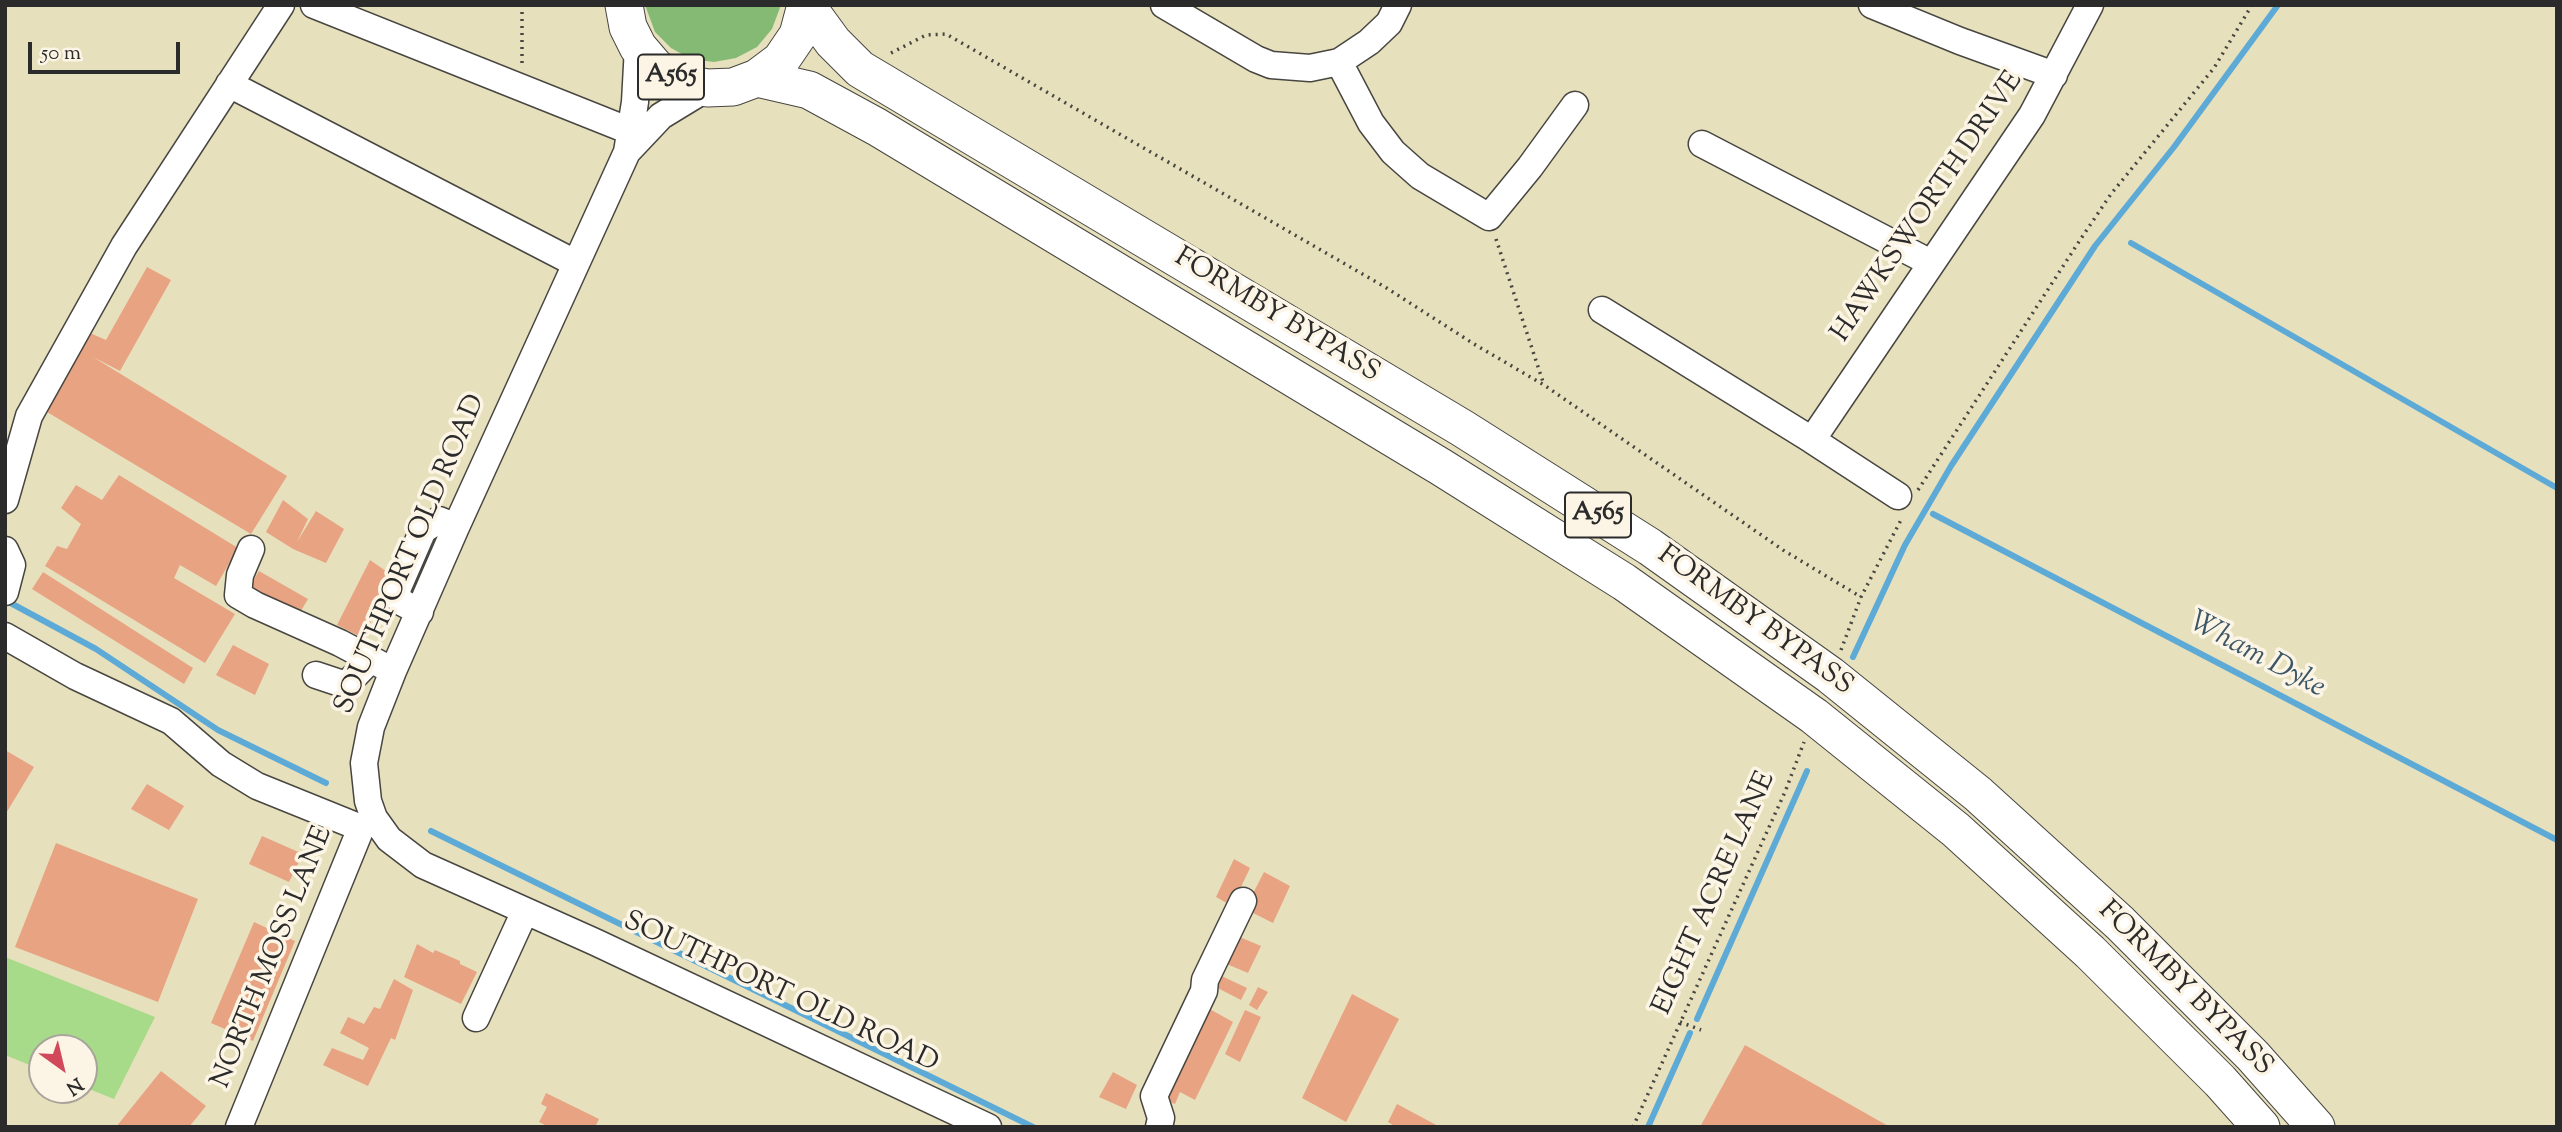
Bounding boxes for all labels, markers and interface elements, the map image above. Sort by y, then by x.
scale bar [32,28,184,72]
text: 50 m [41,39,81,69]
road number: A565 [638,54,704,100]
street label: HAWKSWORTH DRIVE [1826,66,2032,350]
street label: FORMBY BYPASS [1167,242,1385,392]
street label: SOUTHPORT OLD ROAD [329,390,495,720]
road number: A565 [1565,492,1631,538]
street label: FORMBY BYPASS [1650,540,1858,704]
water label: Wham Dyke [2182,606,2330,708]
street label: EIGHT ACRE LANE [1647,767,1785,1021]
street label: NORTH MOSS LANE [206,822,342,1094]
street label: FORMBY BYPASS [2090,896,2278,1084]
street label: SOUTHPORT OLD ROAD [617,906,943,1082]
north arrow [28,1034,98,1104]
text: N [60,1070,88,1101]

